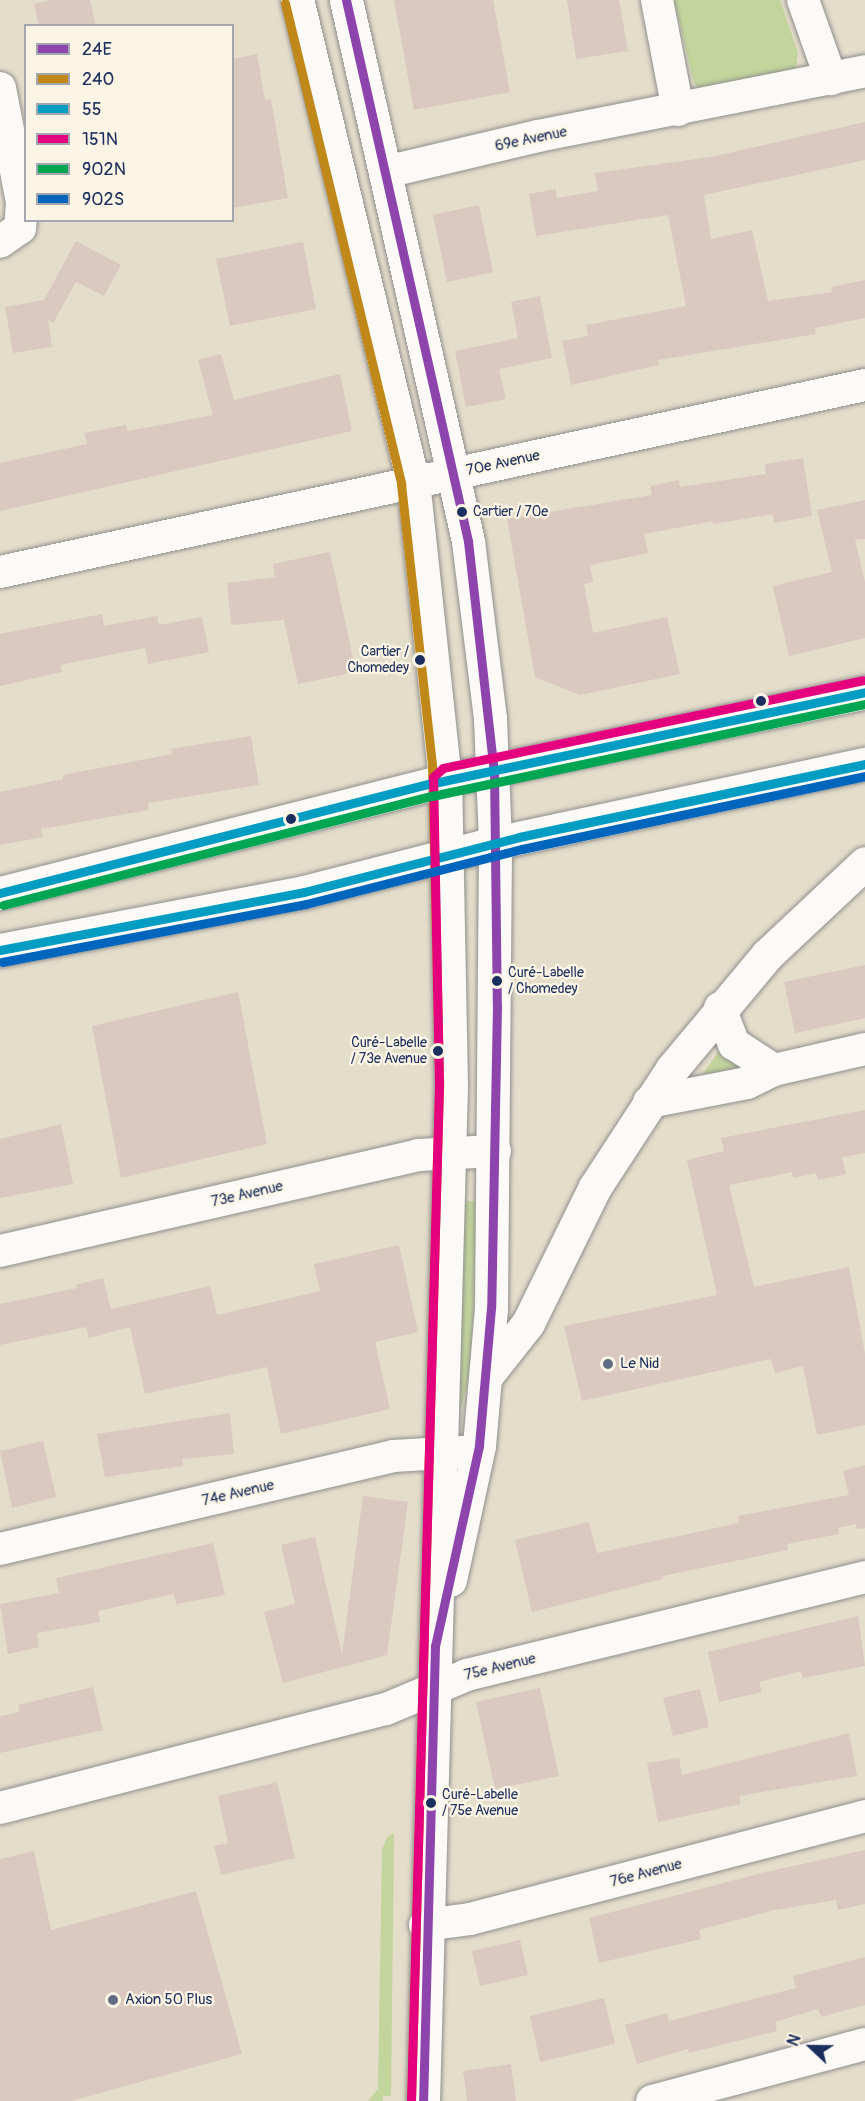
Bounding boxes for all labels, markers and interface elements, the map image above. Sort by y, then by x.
legend [24,24,234,222]
text: 24E [82,38,112,61]
text: 24O [82,68,114,91]
text: 55 [82,98,102,121]
street label: 69e Avenue [493,123,569,155]
text: 151N [82,128,118,151]
text: 902N [82,158,126,181]
text: 902S [82,188,124,211]
street label: 70e Avenue [464,446,542,480]
place label: Cartier / 70e [473,504,548,520]
marker: Cartier / 70e [456,506,468,518]
place label: Cartier / Chomedey [347,644,409,676]
marker: Cartier / Chomedey [414,654,426,666]
unlabelled marker [755,695,767,707]
unlabelled marker [285,813,297,825]
place label: Curé-Labelle / Chomedey [508,965,584,998]
marker: Curé-Labelle / Chomedey [491,975,503,987]
place label: Curé-Labelle / 73e Avenue [351,1035,427,1068]
marker: Curé-Labelle / 73e Avenue [432,1045,444,1057]
street label: 73e Avenue [209,1177,285,1211]
place label: Le Nid [620,1355,659,1373]
marker: Le Nid [601,1357,615,1371]
street label: 74e Avenue [200,1476,276,1510]
street label: 75e Avenue [462,1649,538,1685]
place label: Curé-Labelle / 75e Avenue [442,1787,518,1820]
marker: Curé-Labelle / 75e Avenue [425,1797,437,1809]
street label: 76e Avenue [608,1855,684,1891]
place label: Axion 50 Plus [125,1991,212,2009]
marker: Axion 50 Plus [106,1993,120,2007]
north arrow [781,2017,841,2077]
text: N [783,2031,806,2049]

